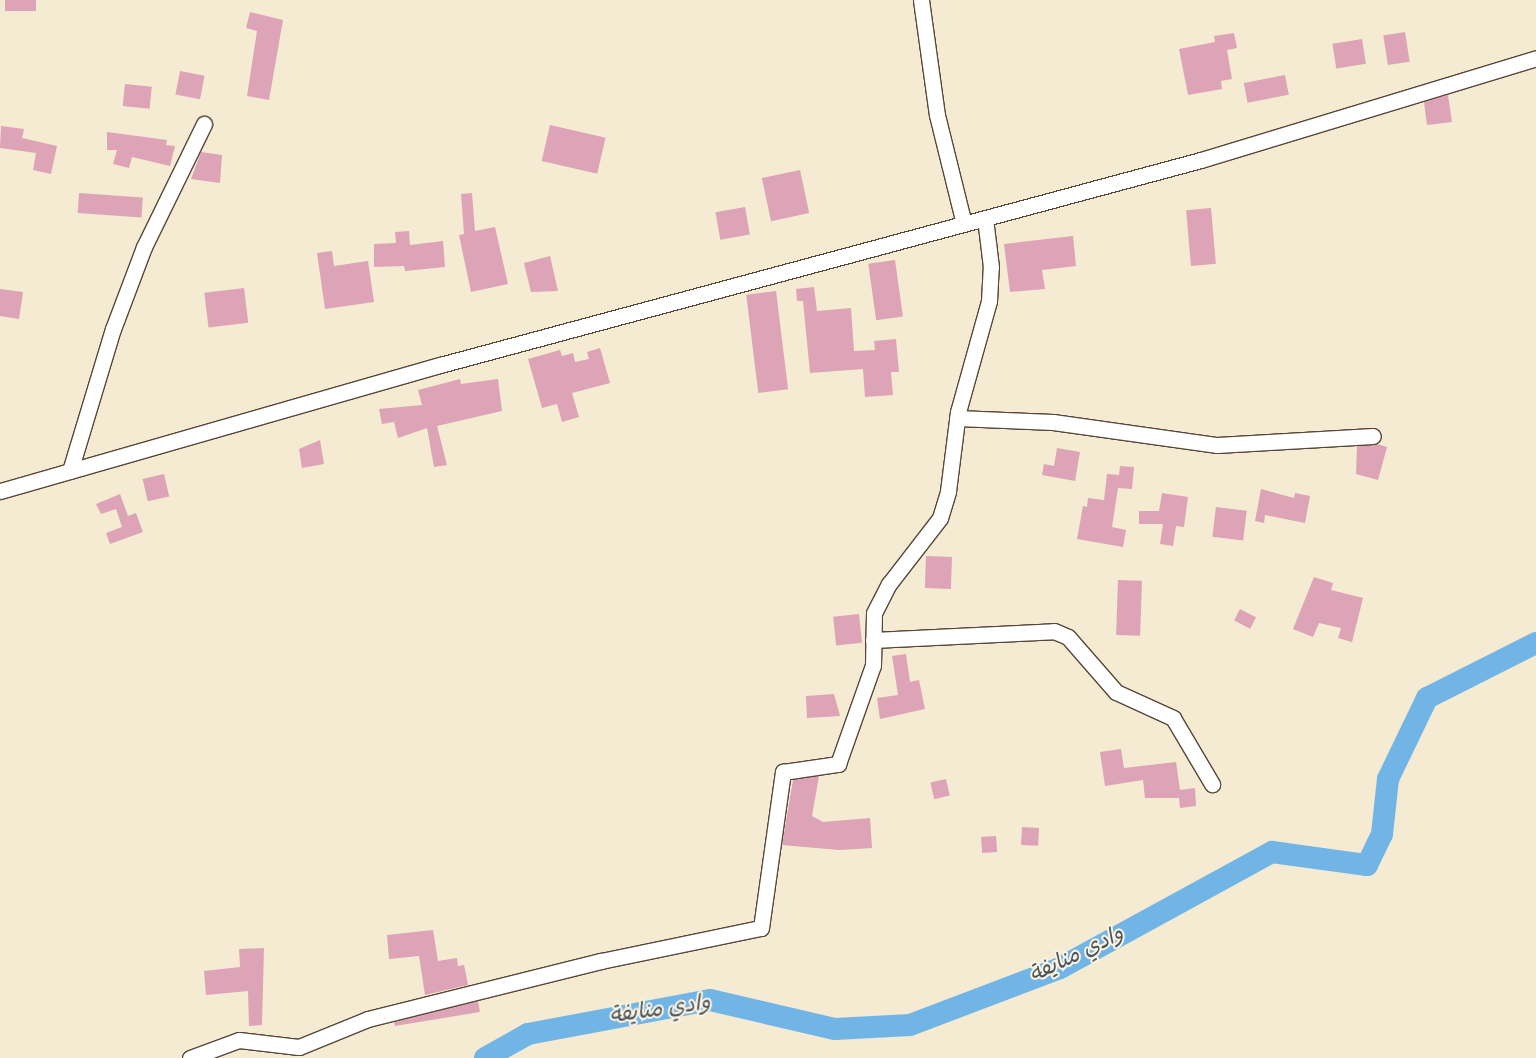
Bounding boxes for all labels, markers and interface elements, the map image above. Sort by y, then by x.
water label: وادي منايفة [1026,922,1128,990]
water label: وادي منايفة [608,991,712,1031]

